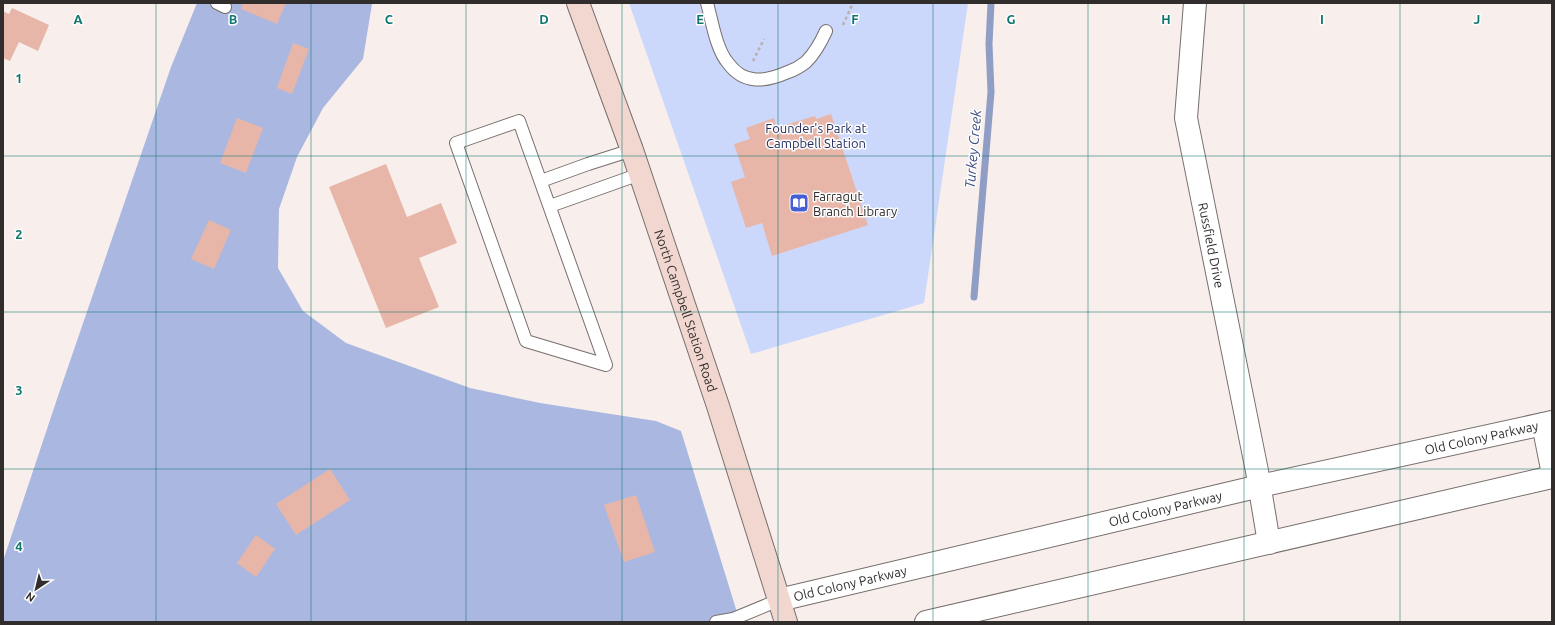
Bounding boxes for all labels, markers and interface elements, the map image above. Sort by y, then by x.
text: A [73,12,83,26]
text: B [229,12,238,26]
text: C [385,12,394,26]
text: D [539,12,549,26]
text: E [696,12,704,26]
text: F [851,12,859,26]
text: G [1007,12,1016,26]
text: H [1161,12,1171,26]
text: I [1320,12,1324,26]
text: J [1474,12,1480,26]
text: 1 [15,71,23,85]
water label: Turkey Creek [962,108,984,189]
park label: Founder's Park at Campbell Station [765,121,867,150]
place label: Farragut Branch Library [813,189,897,218]
library icon: Farragut Branch Library [788,192,810,214]
street label: Russfield Drive [1196,201,1227,289]
text: 2 [15,227,23,241]
street label: North Campbell Station Road [652,228,720,394]
text: 3 [15,383,23,397]
street label: Old Colony Parkway [1423,418,1540,457]
street label: Old Colony Parkway [1107,488,1223,529]
text: 4 [15,539,23,553]
street label: Old Colony Parkway [792,563,908,603]
north arrow [16,569,56,609]
text: N [23,590,37,604]

